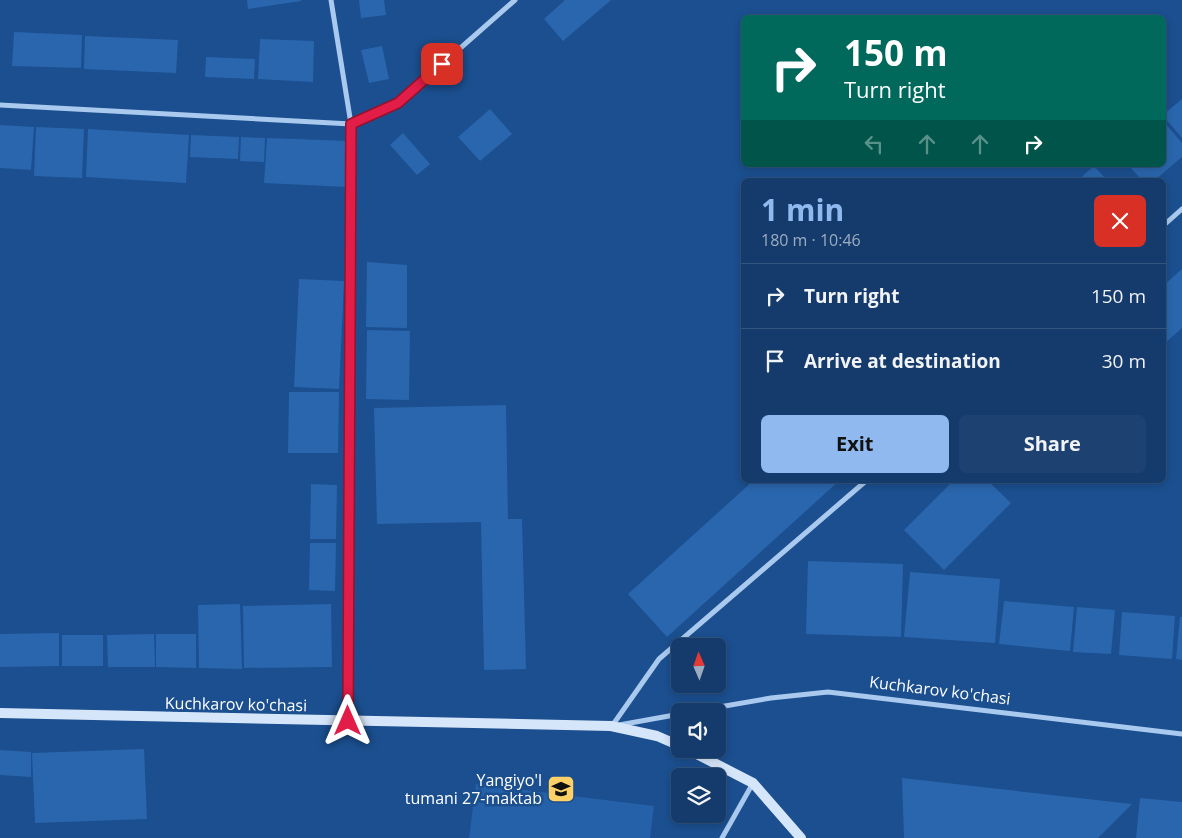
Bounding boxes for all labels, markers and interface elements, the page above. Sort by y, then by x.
text: 150 m [844,29,948,76]
icon: right [761,35,826,100]
pin [421,43,463,85]
icon: arrive [428,50,456,78]
text: Turn right [844,74,946,104]
icon: left [860,130,888,158]
icon: ahead [913,130,941,158]
icon: ahead [966,130,994,158]
icon: right [1019,130,1047,158]
text: 1 min [761,189,844,230]
button: close [1094,195,1146,247]
text: 180 m · 10:46 [761,229,861,251]
icon: right [761,282,789,310]
text: Turn right [804,283,899,309]
text: 150 m [1091,283,1146,309]
icon: arrive [761,347,789,375]
text: Arrive at destination [804,348,1001,374]
text: 30 m [1102,348,1146,374]
button: Exit [761,415,949,473]
button: Share [959,415,1146,473]
north arrow [671,638,726,692]
map controls [671,638,726,823]
street label: Kuchkarov ko'chasi [868,670,1012,710]
street label: Kuchkarov ko'chasi [165,692,307,716]
position arrow [321,694,373,746]
button: sound [671,703,726,758]
button: layers [671,768,726,823]
place label: Yangiyo'l tumani 27-maktab [405,769,542,809]
school or university icon: Yangiyo'l tumani 27-maktab [546,774,576,804]

